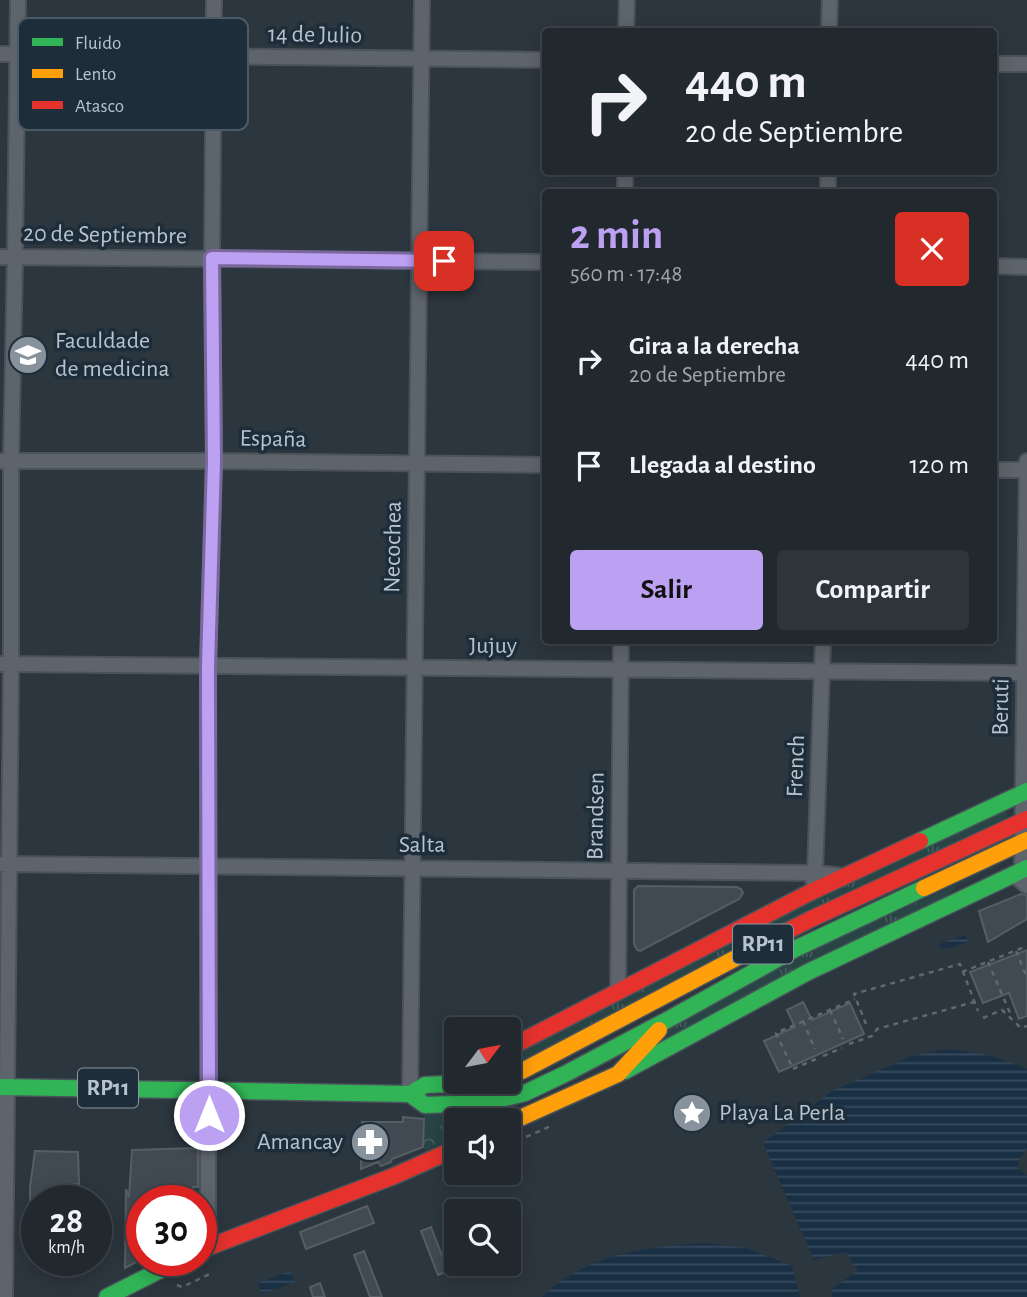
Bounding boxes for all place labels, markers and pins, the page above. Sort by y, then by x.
pin [414,231,474,291]
place label: Faculdade de medicina [55,329,169,381]
school or university icon: Faculdade de medicina [7,334,49,376]
place icon: Playa La Perla [671,1092,713,1134]
place label: Playa La Perla [719,1101,845,1125]
pharmacy icon: Amancay [349,1121,391,1163]
place label: Amancay [257,1130,343,1154]

